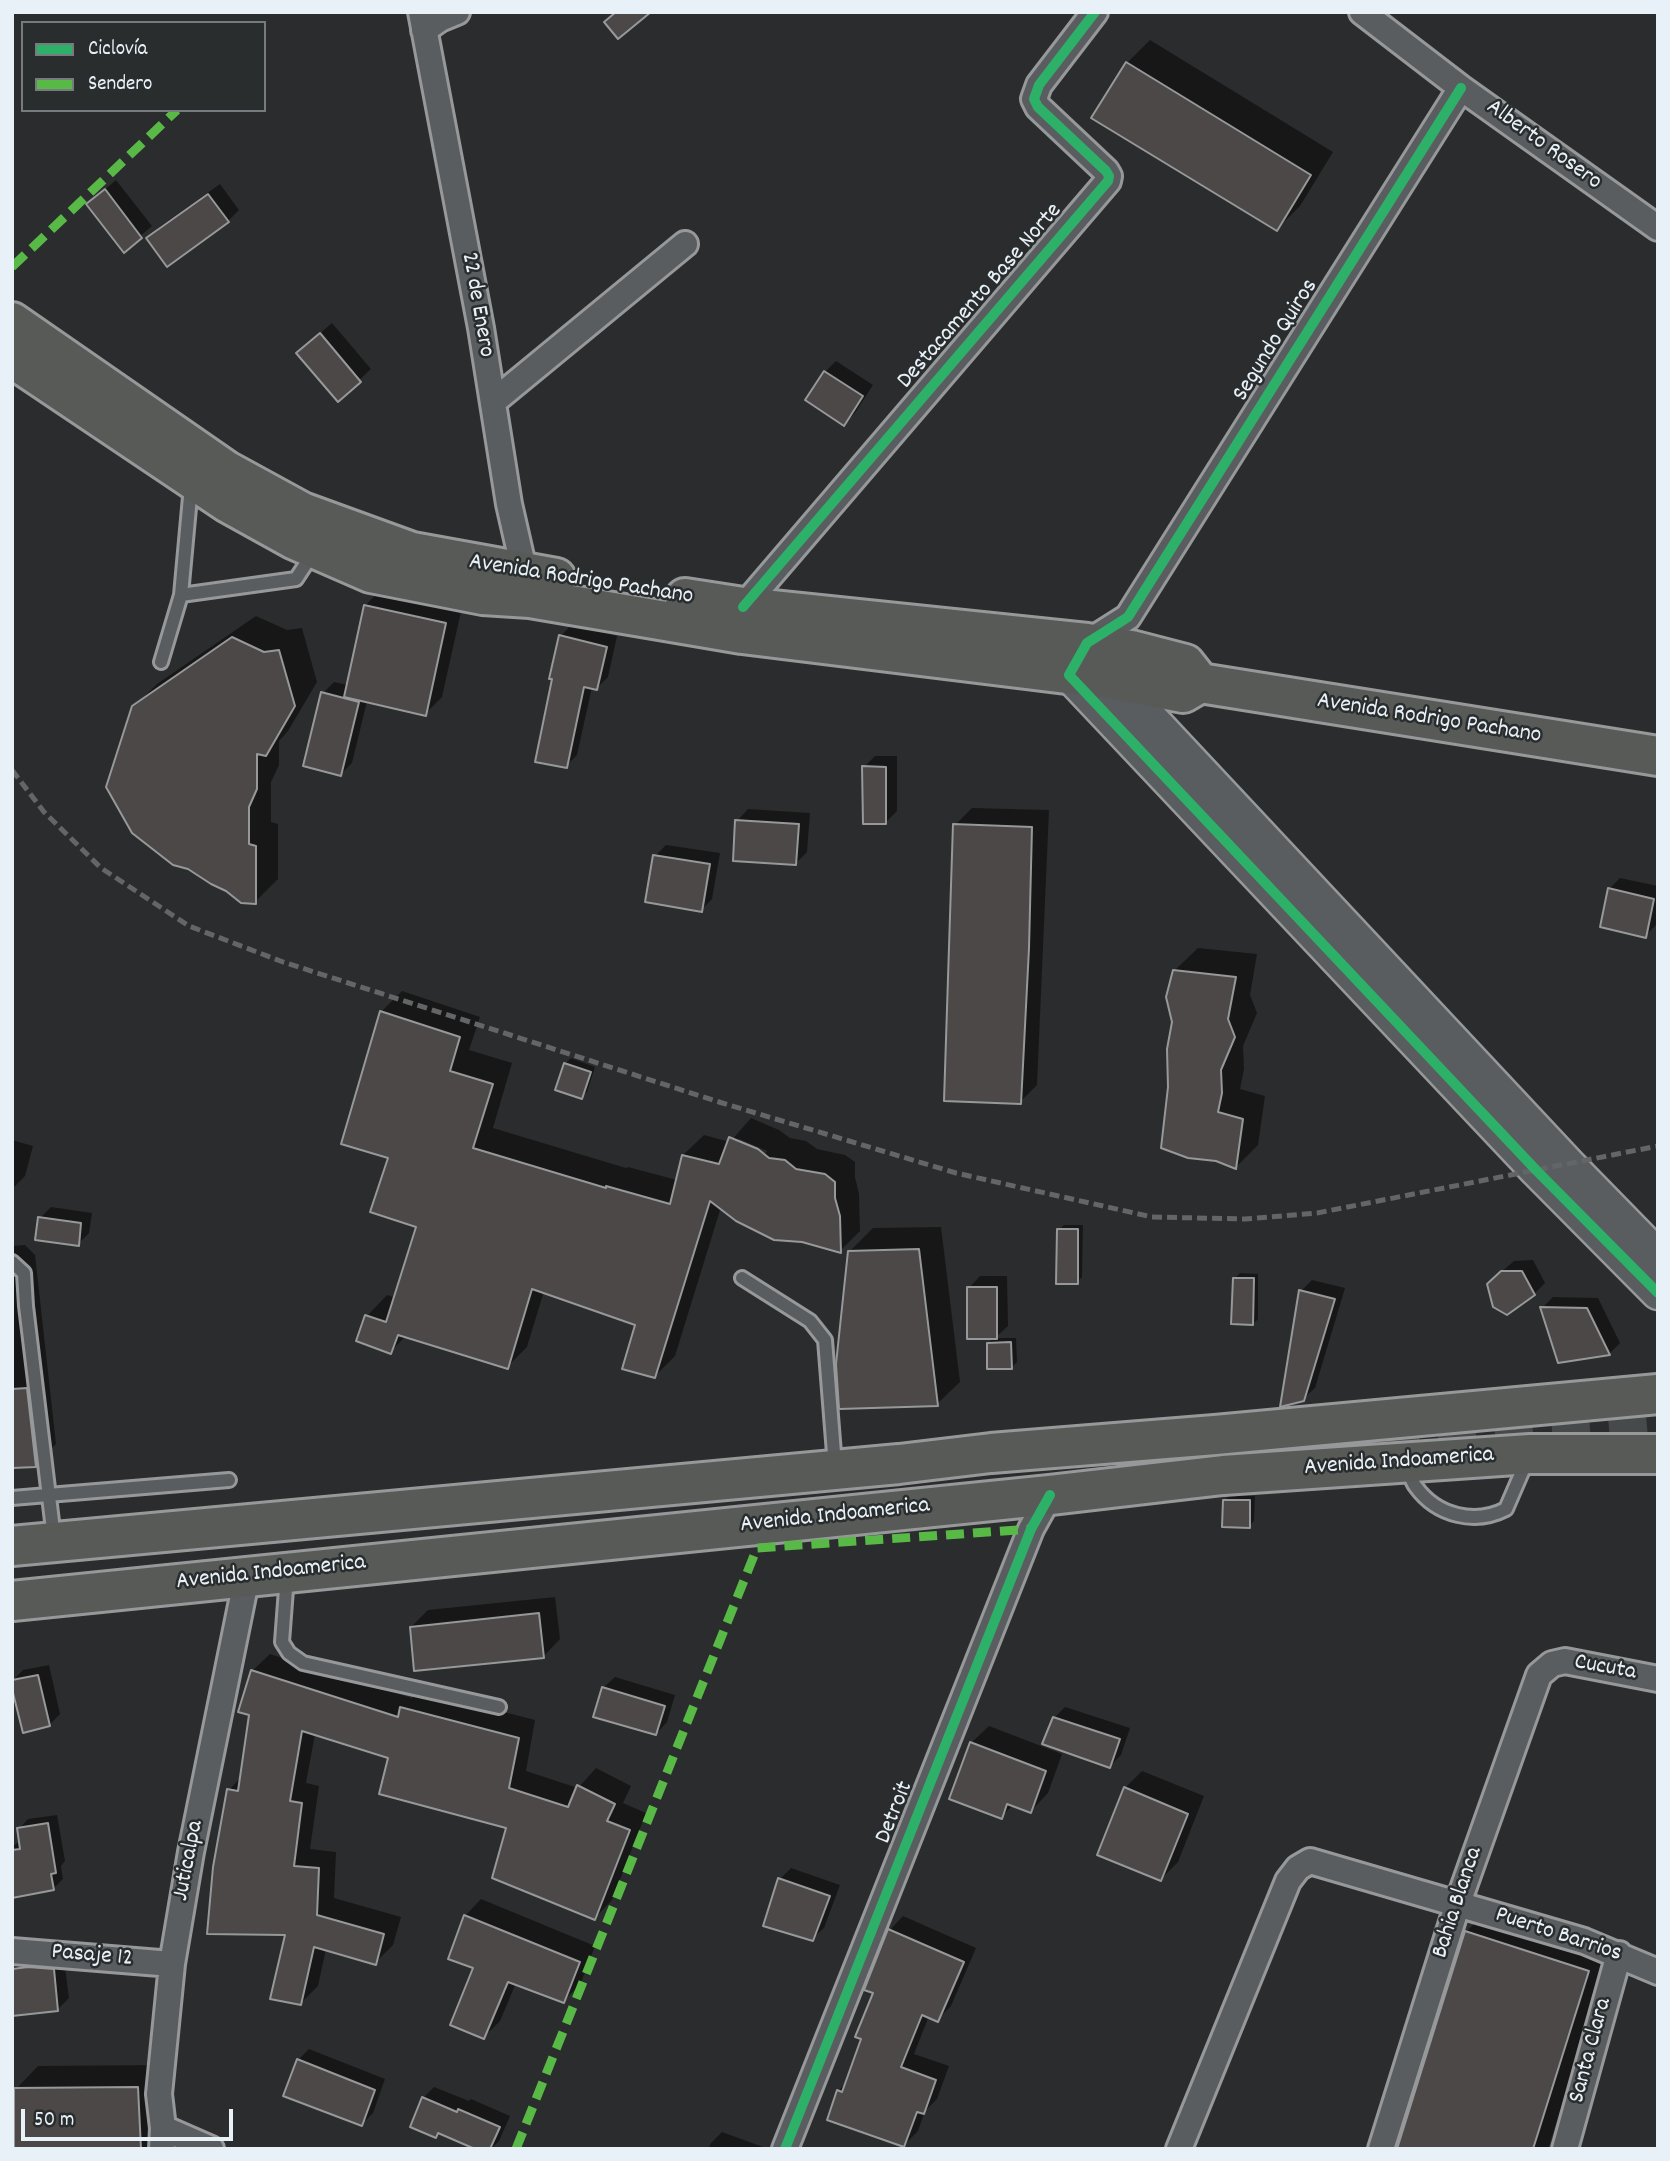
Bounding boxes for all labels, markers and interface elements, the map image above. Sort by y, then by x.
legend [21,21,266,112]
text: Ciclovía [88,35,147,65]
text: Sendero [88,70,152,100]
street label: Alberto Rosero [1479,94,1607,198]
street label: Destacamento Base Norte [892,198,1070,396]
street label: 22 de Enero [453,250,499,360]
street label: Segundo Quiros [1228,274,1326,408]
street label: Avenida Rodrigo Pachano [467,549,695,613]
street label: Avenida Rodrigo Pachano [1315,688,1543,752]
street label: Avenida Indoamerica [1303,1442,1495,1484]
street label: Avenida Indoamerica [739,1493,931,1541]
street label: Avenida Indoamerica [175,1550,367,1598]
street label: Cucuta [1572,1649,1638,1689]
street label: Detroit [871,1778,921,1848]
street label: Juticalpa [168,1818,212,1904]
street label: Bahia Blanca [1428,1844,1490,1962]
street label: Puerto Barrios [1491,1902,1625,1970]
street label: Pasaje 12 [50,1939,134,1975]
street label: Santa Clara [1564,1995,1620,2107]
scale bar [24,2094,236,2138]
text: 50 m [34,2106,74,2136]

